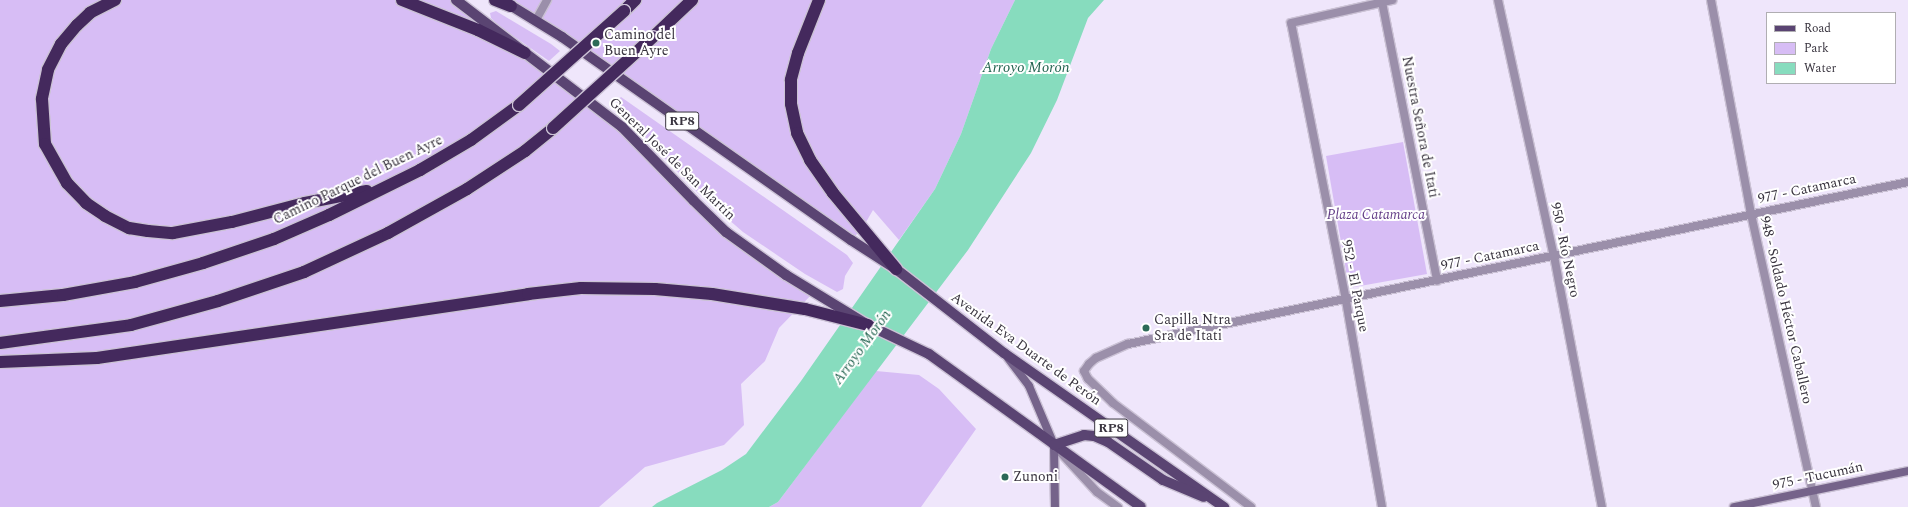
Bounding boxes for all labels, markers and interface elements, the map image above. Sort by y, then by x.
legend [1766,12,1896,84]
text: Road [1804,19,1831,38]
place label: Camino del Buen Ayre [604,27,675,60]
marker: Camino del Buen Ayre [591,38,601,48]
text: Park [1804,39,1829,58]
street label: Nuestra Señora de Itati [1398,55,1442,199]
water label: Arroyo Morón [982,59,1070,77]
text: Water [1804,59,1836,78]
street label: General José de San Martín [605,94,739,224]
road number: RP8 [665,110,699,132]
street label: Camino Parque del Buen Ayre [271,132,445,228]
street label: 977 - Catamarca [1756,170,1858,208]
street label: 950 - Río Negro [1547,201,1583,299]
park label: Plaza Catamarca [1327,207,1425,223]
street label: 948 - Soldado Héctor Caballero [1756,214,1816,406]
street label: 977 - Catamarca [1439,237,1541,275]
street label: 952 - El Parque [1338,239,1372,333]
street label: Avenida Eva Duarte de Perón [948,289,1104,409]
water label: Arroyo Morón [829,306,895,388]
place label: Capilla Ntra Sra de Itati [1154,312,1231,344]
marker: Capilla Ntra Sra de Itati [1141,323,1151,333]
road number: RP8 [1094,417,1128,439]
street label: 975 - Tucumán [1771,458,1865,494]
place label: Zunoni [1013,469,1058,485]
marker: Zunoni [1000,472,1010,482]

